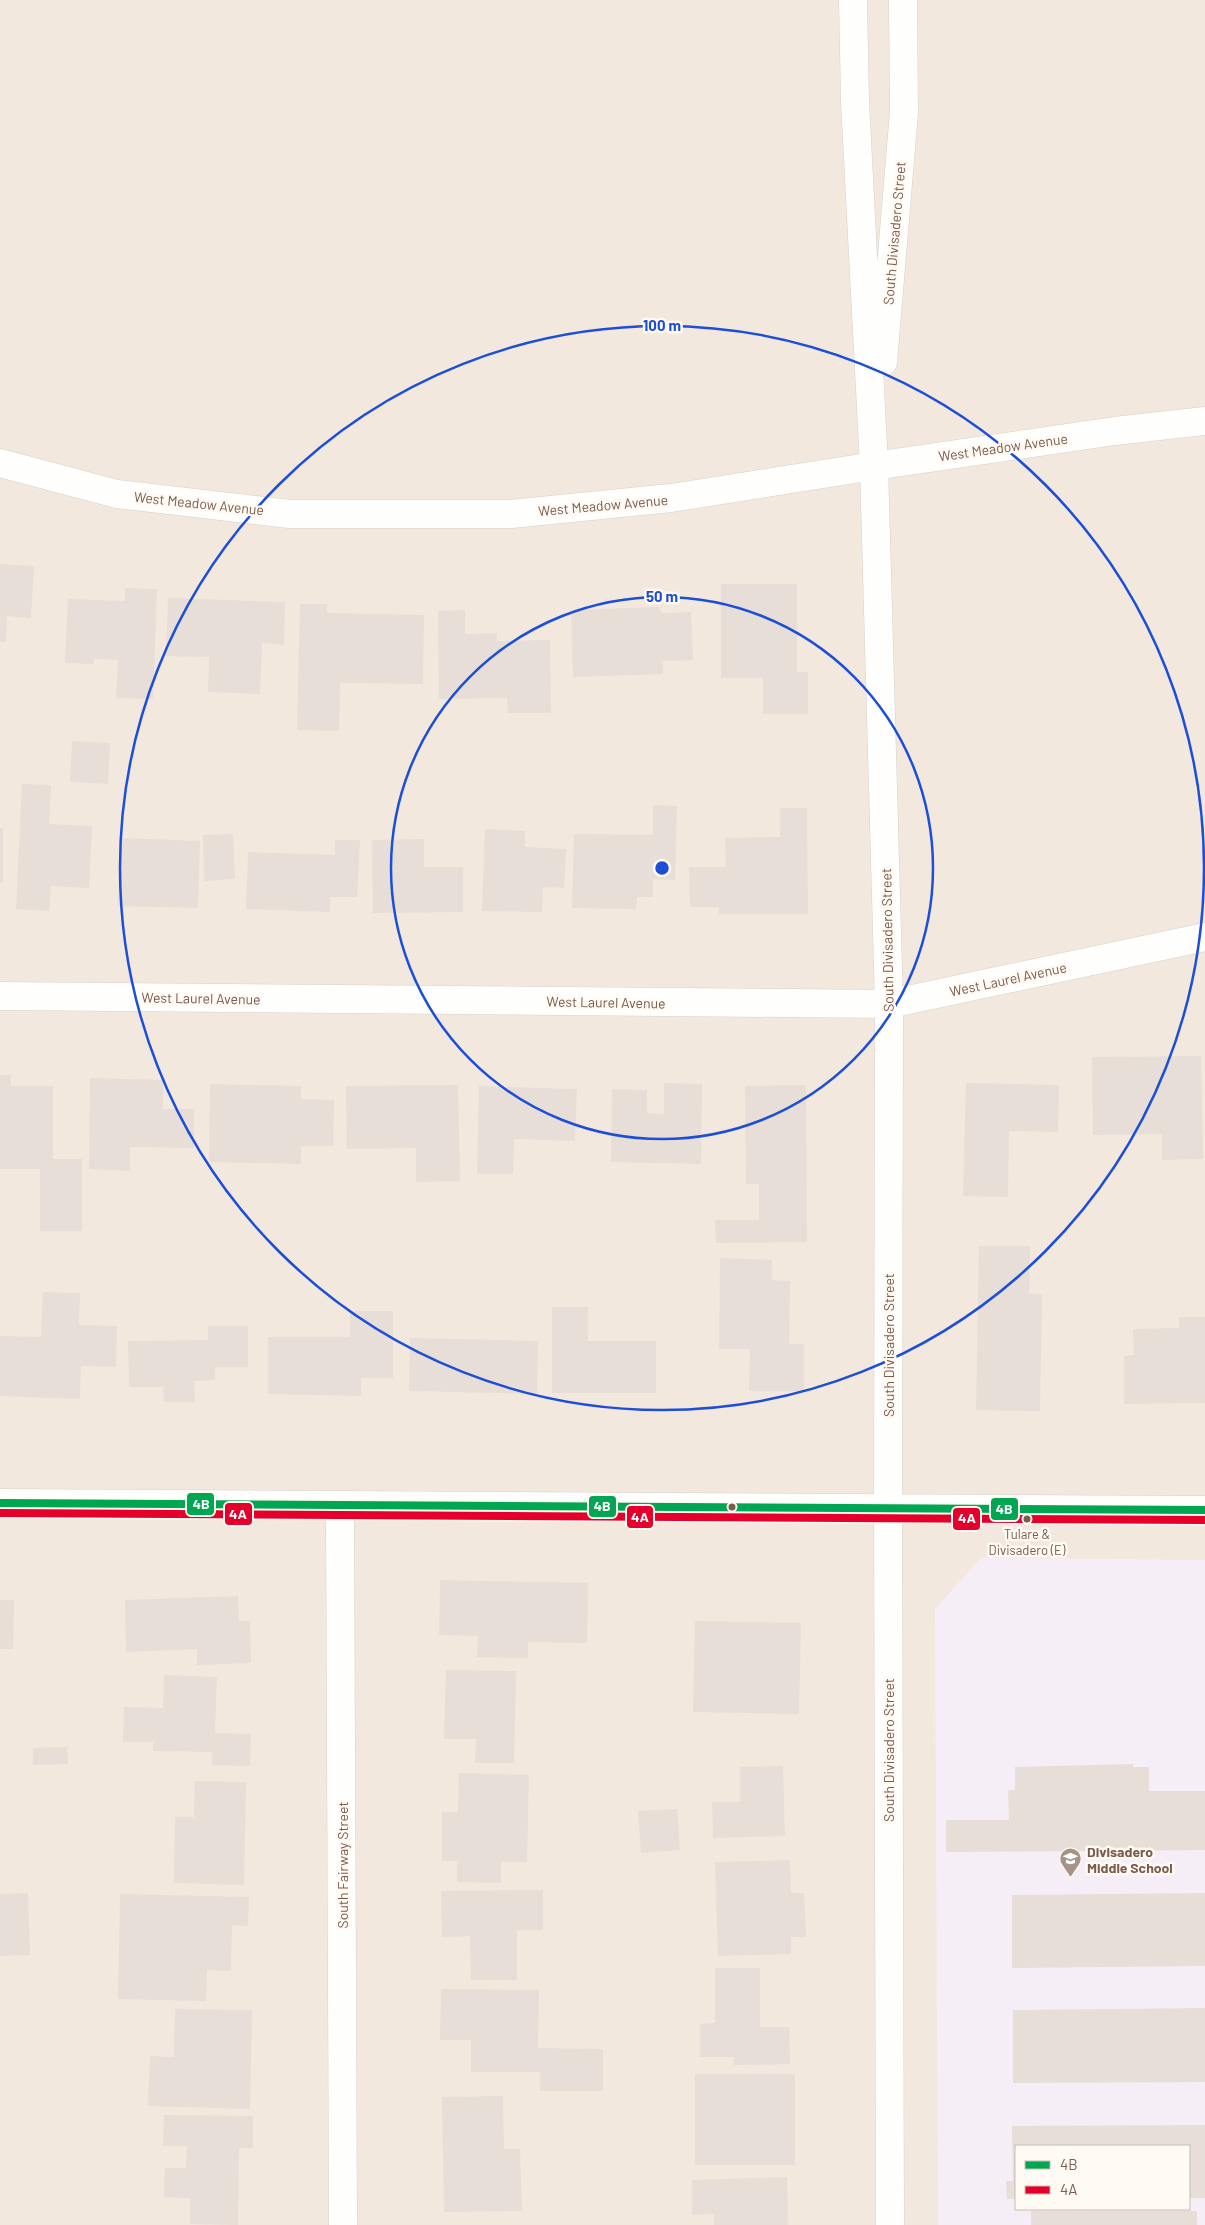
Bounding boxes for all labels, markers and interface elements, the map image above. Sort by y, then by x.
street label: South Divisadero Street [879,161,909,305]
text: 100 m [643,316,681,334]
street label: West Meadow Avenue [937,430,1069,464]
street label: West Meadow Avenue [133,488,265,518]
street label: West Meadow Avenue [537,491,669,519]
text: 50 m [646,587,678,605]
centre of rings [653,859,671,877]
street label: South Divisadero Street [877,868,897,1012]
street label: West Laurel Avenue [948,958,1068,1000]
street label: West Laurel Avenue [141,988,261,1008]
street label: West Laurel Avenue [546,992,666,1012]
street label: South Divisadero Street [880,1273,897,1417]
line badge: 4B [186,1492,215,1516]
text: 4B [192,1495,210,1512]
line badge: 4B [588,1495,617,1518]
text: 4B [593,1497,611,1514]
line badge: 4B [990,1497,1019,1521]
text: 4B [995,1500,1013,1517]
line badge: 4A [224,1502,253,1526]
unlabelled marker [727,1502,737,1512]
text: 4A [229,1505,248,1522]
line badge: 4A [626,1505,654,1529]
line badge: 4A [952,1507,981,1531]
text: 4A [631,1508,650,1525]
text: 4A [958,1509,977,1526]
marker: Tulare & Divisadero (E) [1022,1514,1032,1524]
place label: Tulare & Divisadero (E) [989,1526,1066,1558]
street label: South Divisadero Street [880,1678,897,1822]
street label: South Fairway Street [334,1802,351,1928]
place label: Divisadero Middle School [1087,1843,1173,1876]
school or university icon: Divisadero Middle School [1059,1847,1083,1878]
legend [1015,2145,1190,2210]
text: 4B [1060,2155,1078,2173]
text: 4A [1060,2180,1077,2198]

